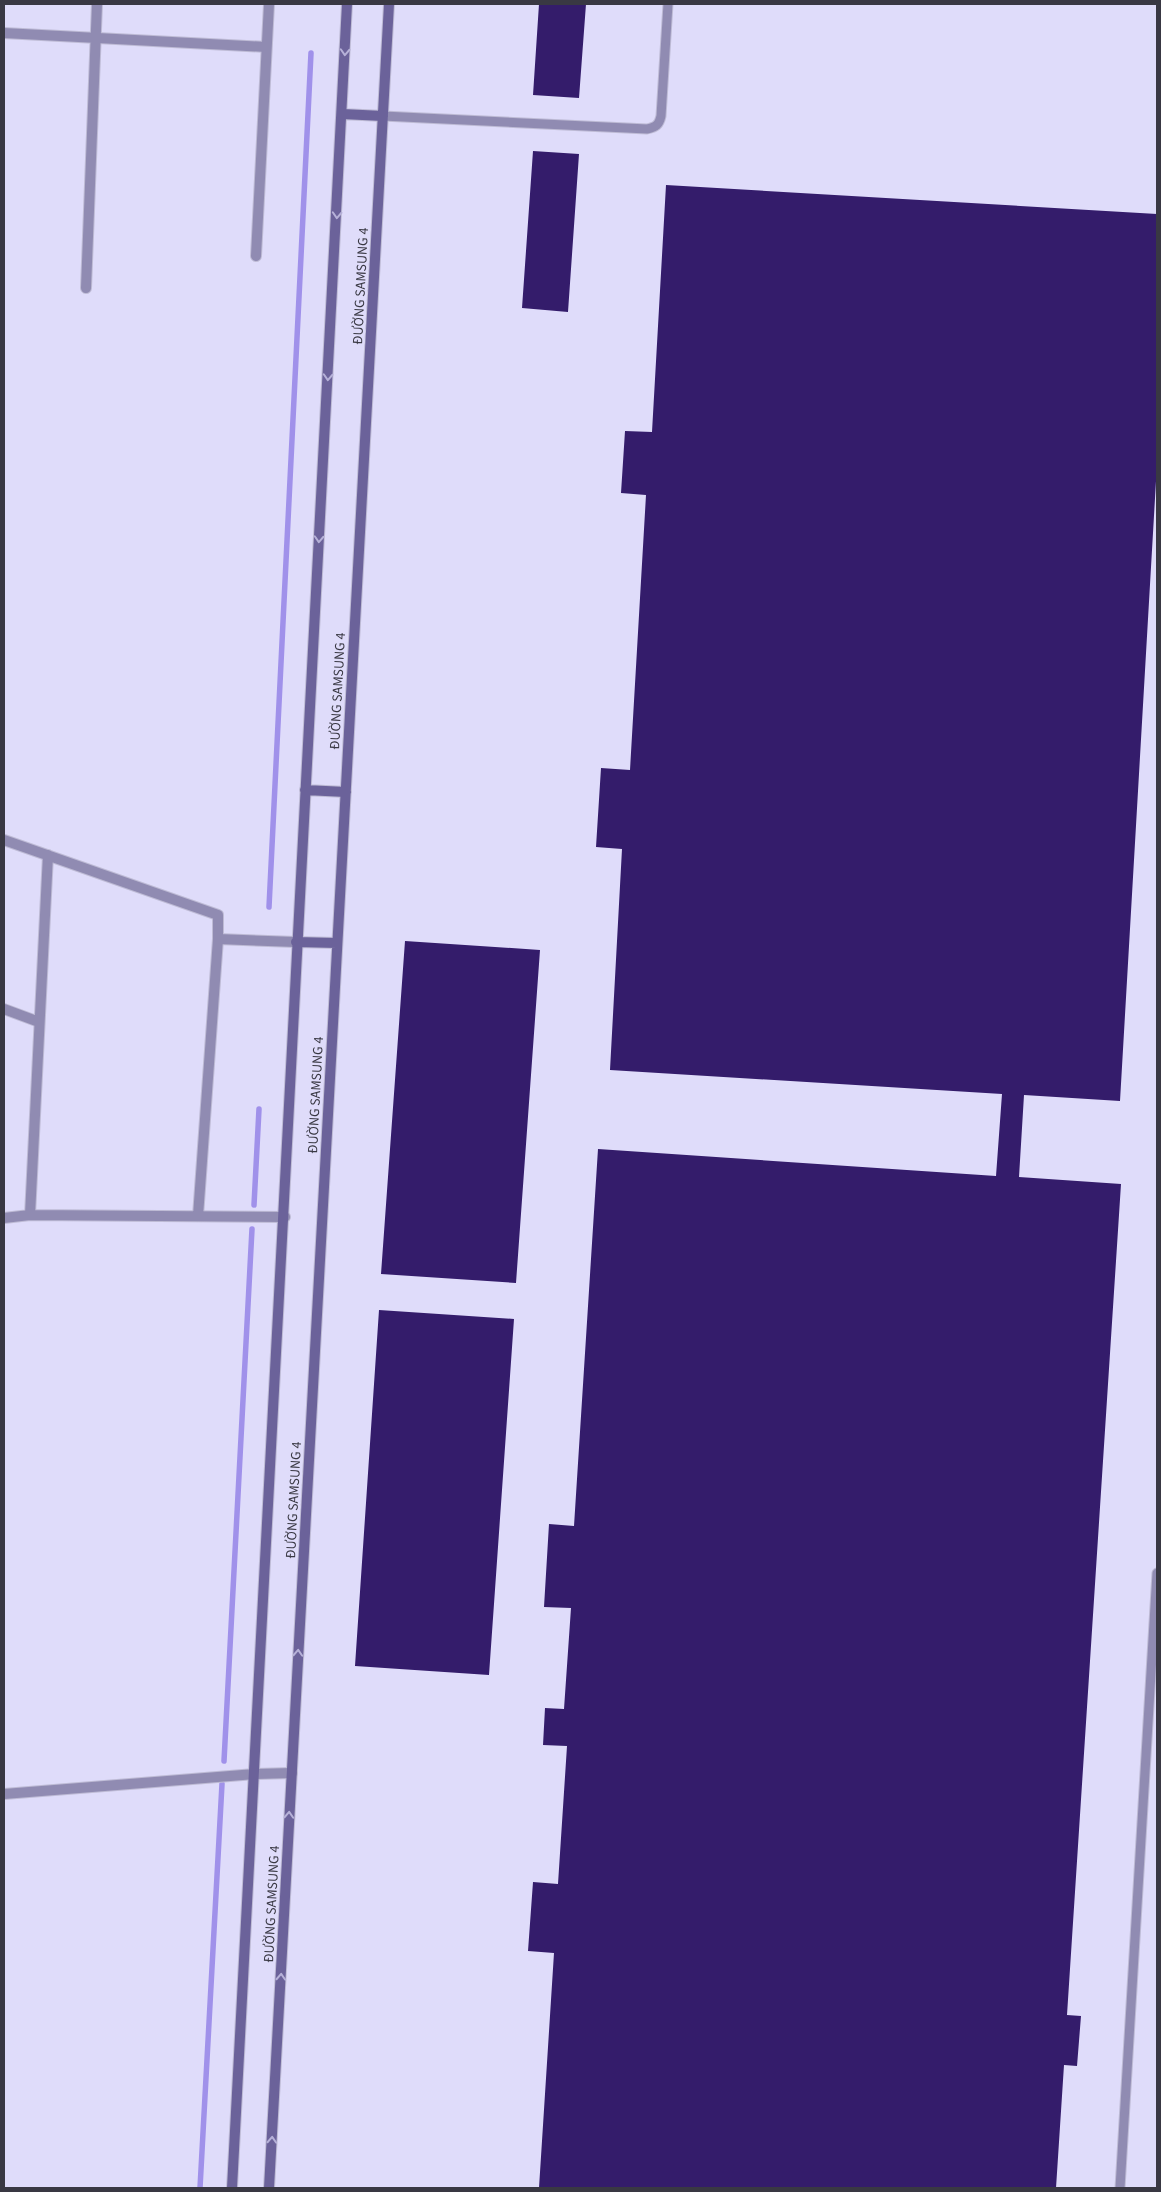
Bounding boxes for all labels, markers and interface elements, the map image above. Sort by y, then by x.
one-way arrow [339,49,350,57]
one-way arrow [331,211,342,219]
street label: ĐƯỜNG SAMSUNG 4 [348,227,374,345]
one-way arrow [323,373,334,381]
one-way arrow [314,536,325,544]
street label: ĐƯỜNG SAMSUNG 4 [325,632,351,750]
street label: ĐƯỜNG SAMSUNG 4 [303,1036,329,1154]
street label: ĐƯỜNG SAMSUNG 4 [281,1441,307,1559]
one-way arrow [293,1649,304,1657]
one-way arrow [284,1811,295,1819]
street label: ĐƯỜNG SAMSUNG 4 [259,1845,285,1963]
one-way arrow [275,1973,286,1981]
one-way arrow [266,2135,277,2143]

